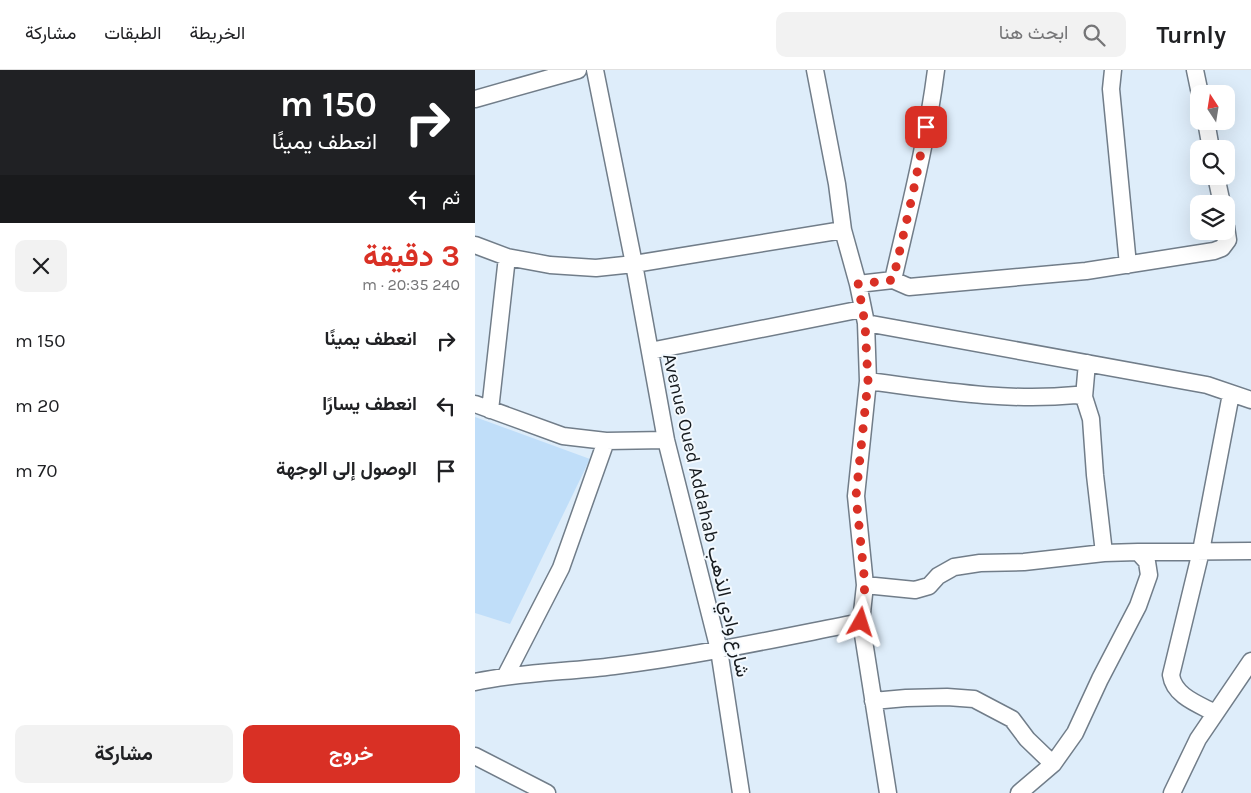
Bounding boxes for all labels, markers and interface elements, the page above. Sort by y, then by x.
search box [776,12,1126,57]
icon: search [1080,21,1108,49]
text: Turnly [1156,21,1226,49]
text: مشاركة [25,22,76,44]
text: الطبقات [104,22,161,44]
text: الخريطة [189,22,245,44]
text: ابحث هنا [999,22,1068,44]
text: 150 m [280,84,377,125]
north arrow [1190,85,1235,130]
map controls [1190,85,1235,240]
icon: right [395,90,460,155]
pin [905,106,947,148]
icon: arrive [912,113,940,141]
text: انعطف يمينًا [272,129,377,155]
button: search [1190,140,1235,185]
icon: left [404,185,432,213]
text: ثم [442,187,460,209]
button: layers [1190,195,1235,240]
text: 3 دقيقة [363,238,460,274]
button: close [15,240,67,292]
text: 240 m · 20:35 [362,275,460,294]
icon: right [432,327,460,355]
text: انعطف يمينًا [325,328,417,350]
text: 150 m [15,330,66,352]
street label: Avenue Oued Addahab شارع وادي الذهب [654,351,754,680]
icon: left [432,392,460,420]
text: انعطف يسارًا [322,393,417,415]
text: 20 m [15,395,60,417]
icon: arrive [432,457,460,485]
text: الوصول إلى الوجهة [276,458,417,480]
text: 70 m [15,460,58,482]
position arrow [834,595,886,647]
button: مشاركة [15,725,233,783]
button: خروج [243,725,460,783]

